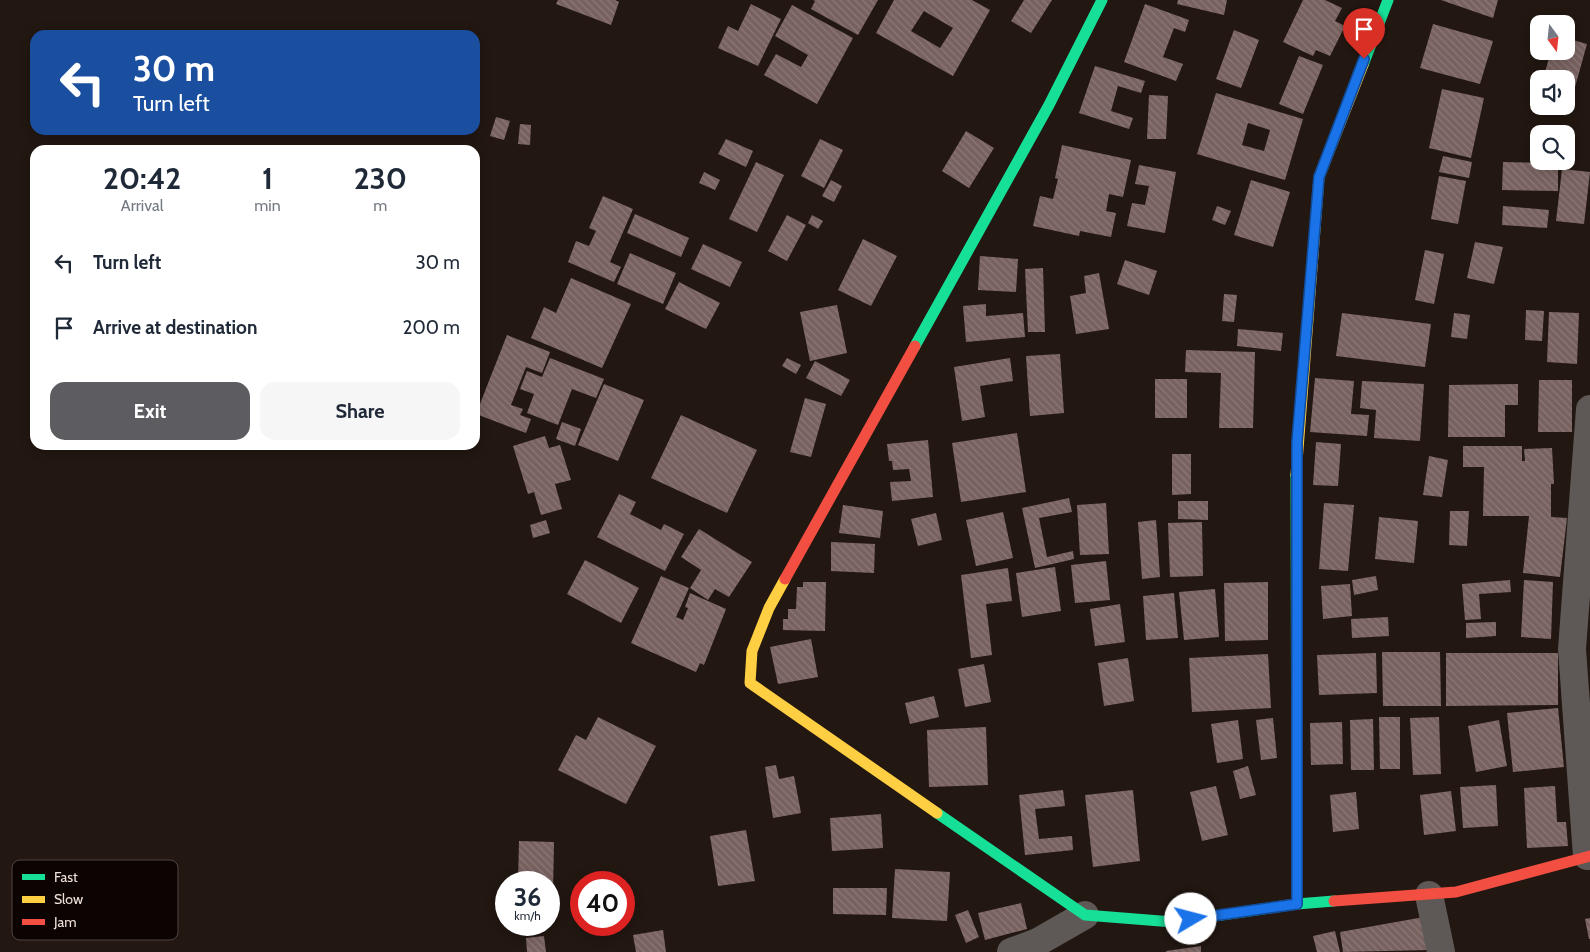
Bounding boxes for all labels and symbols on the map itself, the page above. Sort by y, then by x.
pin [1343,8,1385,59]
north arrow [1530,15,1575,60]
legend [12,860,178,940]
text: Fast [54,868,78,886]
speed limit sign: 40 [570,871,635,936]
text: Slow [54,890,83,908]
position arrow [1164,892,1216,944]
text: Jam [53,913,76,931]

